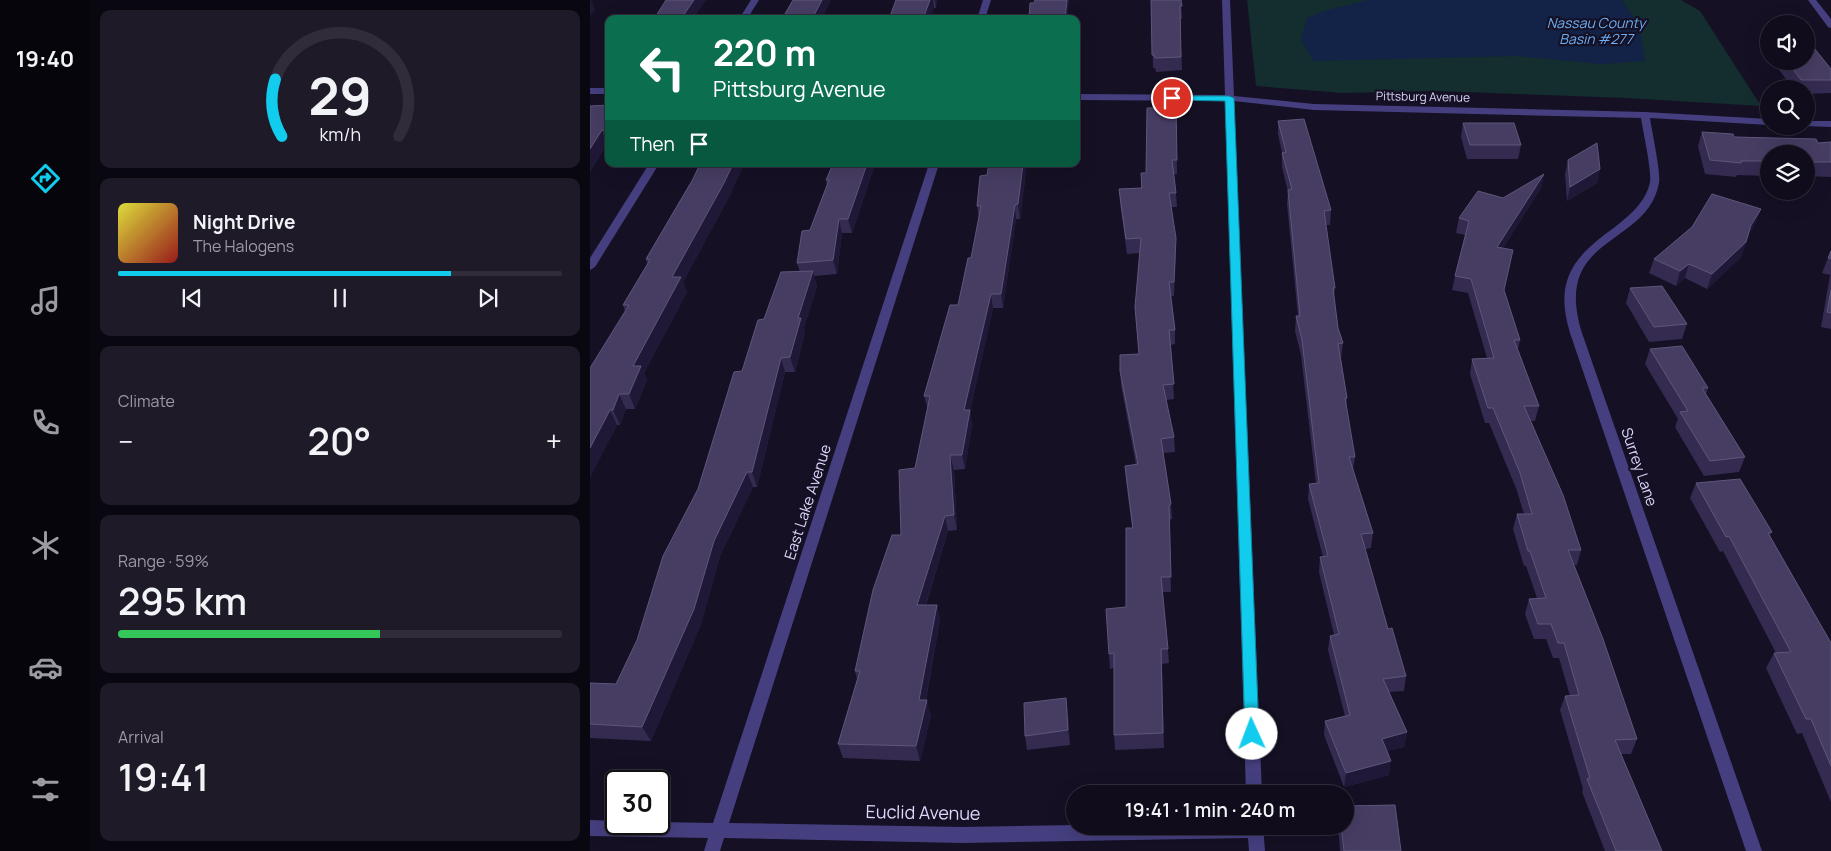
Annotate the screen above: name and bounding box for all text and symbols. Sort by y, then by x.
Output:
water label: Nassau County Basin #277 [1547,13,1648,48]
map controls [1760,15,1815,200]
button: sound [1760,15,1815,70]
text: 220 m [713,29,816,77]
icon: left [630,35,695,100]
text: 19:40 [16,44,74,74]
text: 29 [308,60,372,131]
text: Pittsburg Avenue [713,74,886,104]
pin [1151,77,1193,119]
button: search [1760,80,1815,135]
icon: arrive [1158,84,1186,112]
street label: Pittsburg Avenue [1376,87,1470,106]
text: km/h [319,122,361,146]
icon: arrive [685,130,713,158]
text: Then [630,131,675,157]
button: layers [1760,145,1815,200]
icon: directions [28,161,63,196]
text: Night Drive [193,209,295,235]
text: The Halogens [193,235,294,257]
icon: music [28,283,63,318]
icon: previous [178,284,206,312]
icon: pause [326,284,354,312]
icon: next [474,284,502,312]
text: Climate [118,390,175,412]
icon: phone [28,405,63,440]
text: 20° [308,414,371,466]
text: − [118,422,133,460]
text: + [546,422,562,460]
street label: Surrey Lane [1616,425,1663,509]
street label: East Lake Avenue [779,441,836,562]
icon: climate [28,528,63,563]
text: Range · 59% [118,550,209,572]
text: 295 km [118,574,247,626]
icon: car [28,650,63,685]
position arrow [1225,707,1277,759]
text: Arrival [118,726,164,748]
text: 19:41 [118,750,209,802]
speed limit sign: 30 [605,770,670,835]
icon: filters [28,772,63,807]
text: 19:41 · 1 min · 240 m [1125,797,1295,823]
street label: Euclid Avenue [865,799,981,825]

